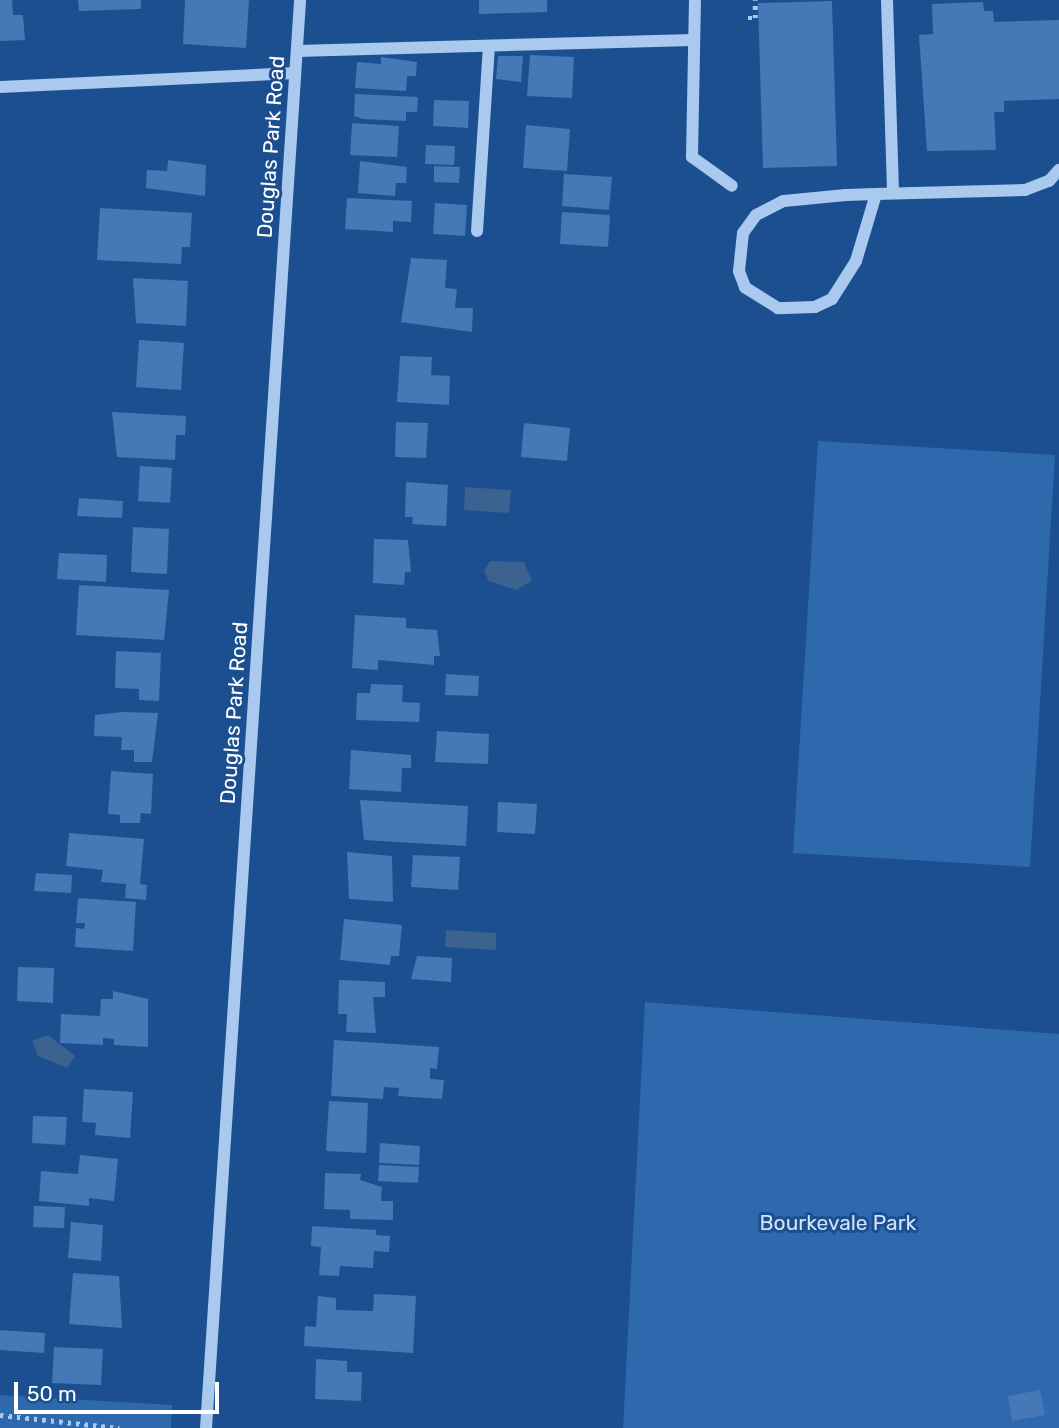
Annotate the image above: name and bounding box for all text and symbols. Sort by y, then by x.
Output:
street label: Douglas Park Road [252,55,290,239]
street label: Douglas Park Road [215,621,253,805]
park label: Bourkevale Park [760,1210,916,1236]
scale bar [18,1368,222,1412]
text: 50 m [27,1381,77,1406]

